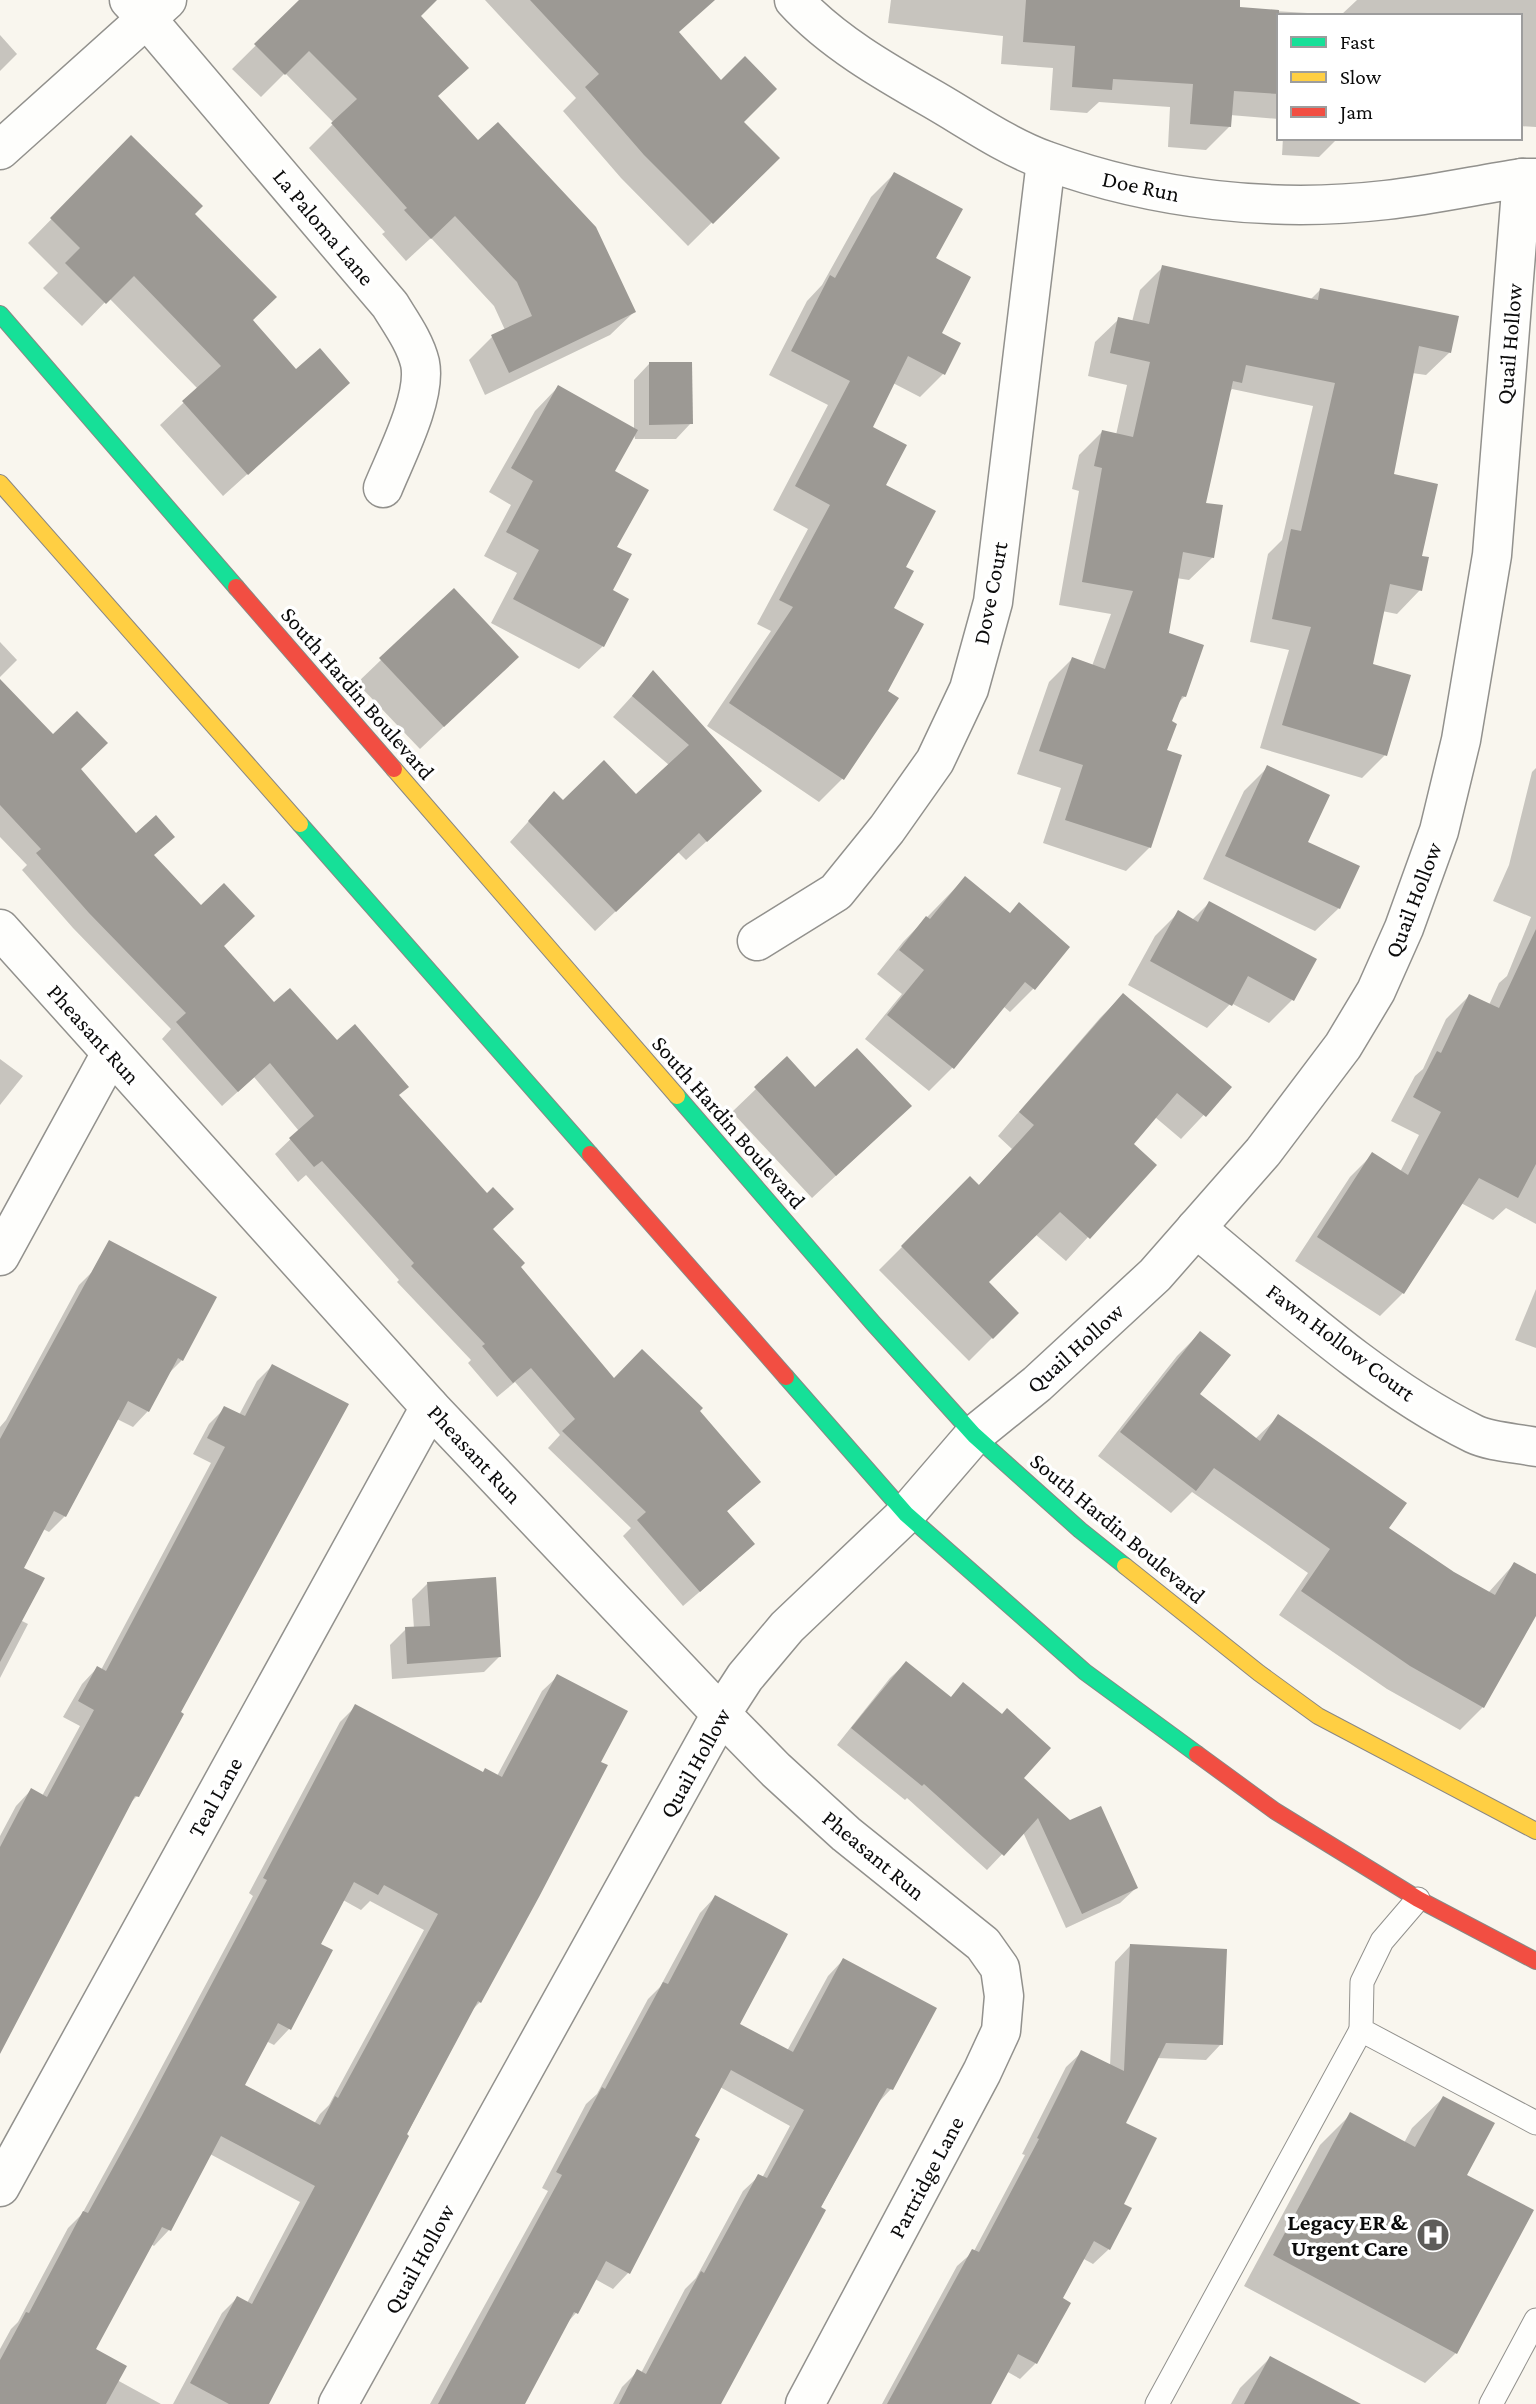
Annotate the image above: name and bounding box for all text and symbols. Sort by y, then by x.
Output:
legend [1277,14,1522,140]
text: Fast [1340,30,1376,54]
text: Slow [1340,65,1382,89]
text: Jam [1338,100,1373,124]
street label: La Paloma Lane [268,164,380,290]
street label: Doe Run [1100,165,1182,207]
street label: Quail Hollow [1491,282,1527,406]
street label: Dove Court [967,539,1013,647]
street label: South Hardin Boulevard [276,601,440,785]
street label: Quail Hollow [1379,839,1447,961]
street label: Pheasant Run [42,979,146,1089]
street label: South Hardin Boulevard [647,1030,811,1214]
street label: Fawn Hollow Court [1262,1278,1421,1406]
street label: Quail Hollow [1021,1298,1129,1398]
street label: Pheasant Run [423,1399,527,1509]
street label: South Hardin Boulevard [1025,1447,1211,1609]
street label: Quail Hollow [654,1703,736,1822]
street label: Teal Lane [182,1753,248,1841]
street label: Pheasant Run [818,1805,930,1905]
street label: Partridge Lane [883,2112,969,2242]
street label: Quail Hollow [378,2199,460,2318]
place label: Legacy ER & Urgent Care [1287,2209,1409,2261]
hospital icon: Legacy ER & Urgent Care [1414,2216,1452,2254]

